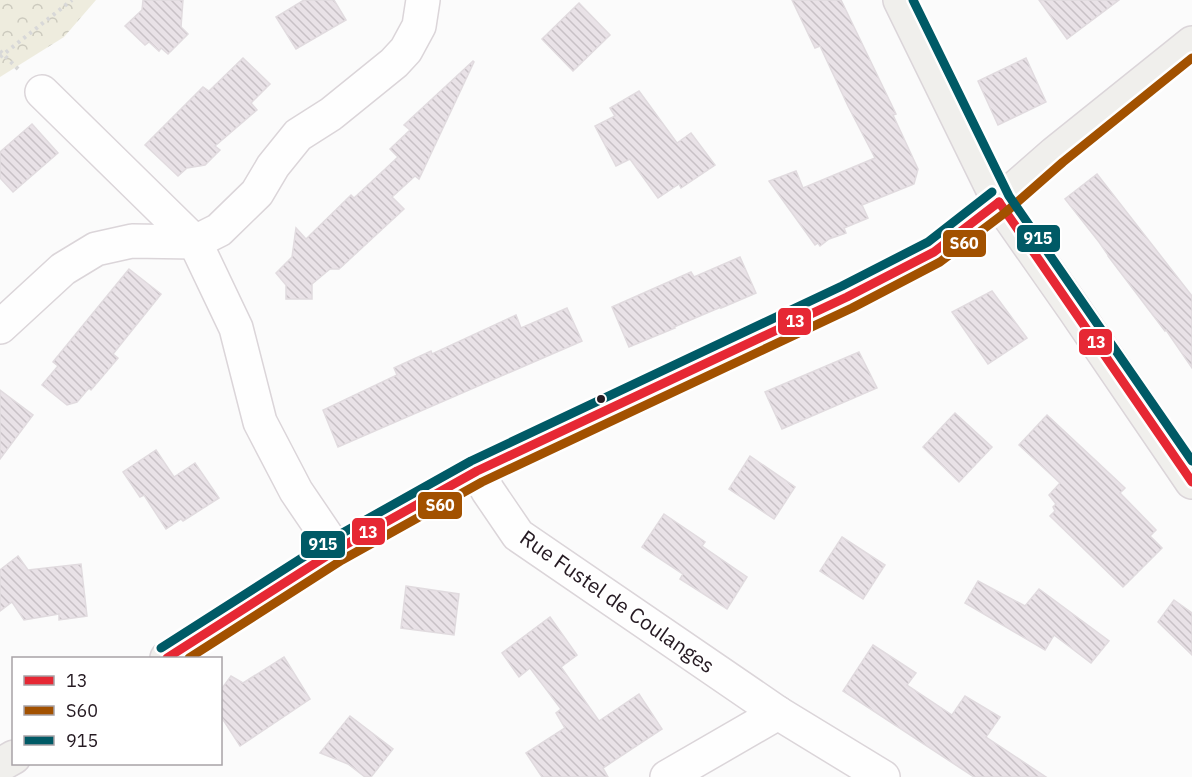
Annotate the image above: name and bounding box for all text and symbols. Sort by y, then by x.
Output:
line badge: 915 [1016,224,1061,253]
text: 915 [1024,228,1053,248]
line badge: S60 [942,229,987,258]
text: S60 [949,233,979,253]
line badge: 13 [777,307,812,336]
text: 13 [785,311,805,331]
line badge: 13 [1078,328,1113,356]
text: 13 [1086,332,1106,352]
unlabelled marker [595,393,607,405]
line badge: S60 [417,491,463,520]
text: S60 [425,495,455,515]
line badge: 13 [351,517,386,546]
text: 13 [358,522,378,542]
street label: Rue Fustel de Coulanges [515,523,720,679]
line badge: 915 [300,530,346,559]
text: 915 [309,534,338,554]
legend [12,657,222,765]
text: 13 [66,669,88,692]
text: S60 [66,699,98,722]
text: 915 [66,729,98,752]

